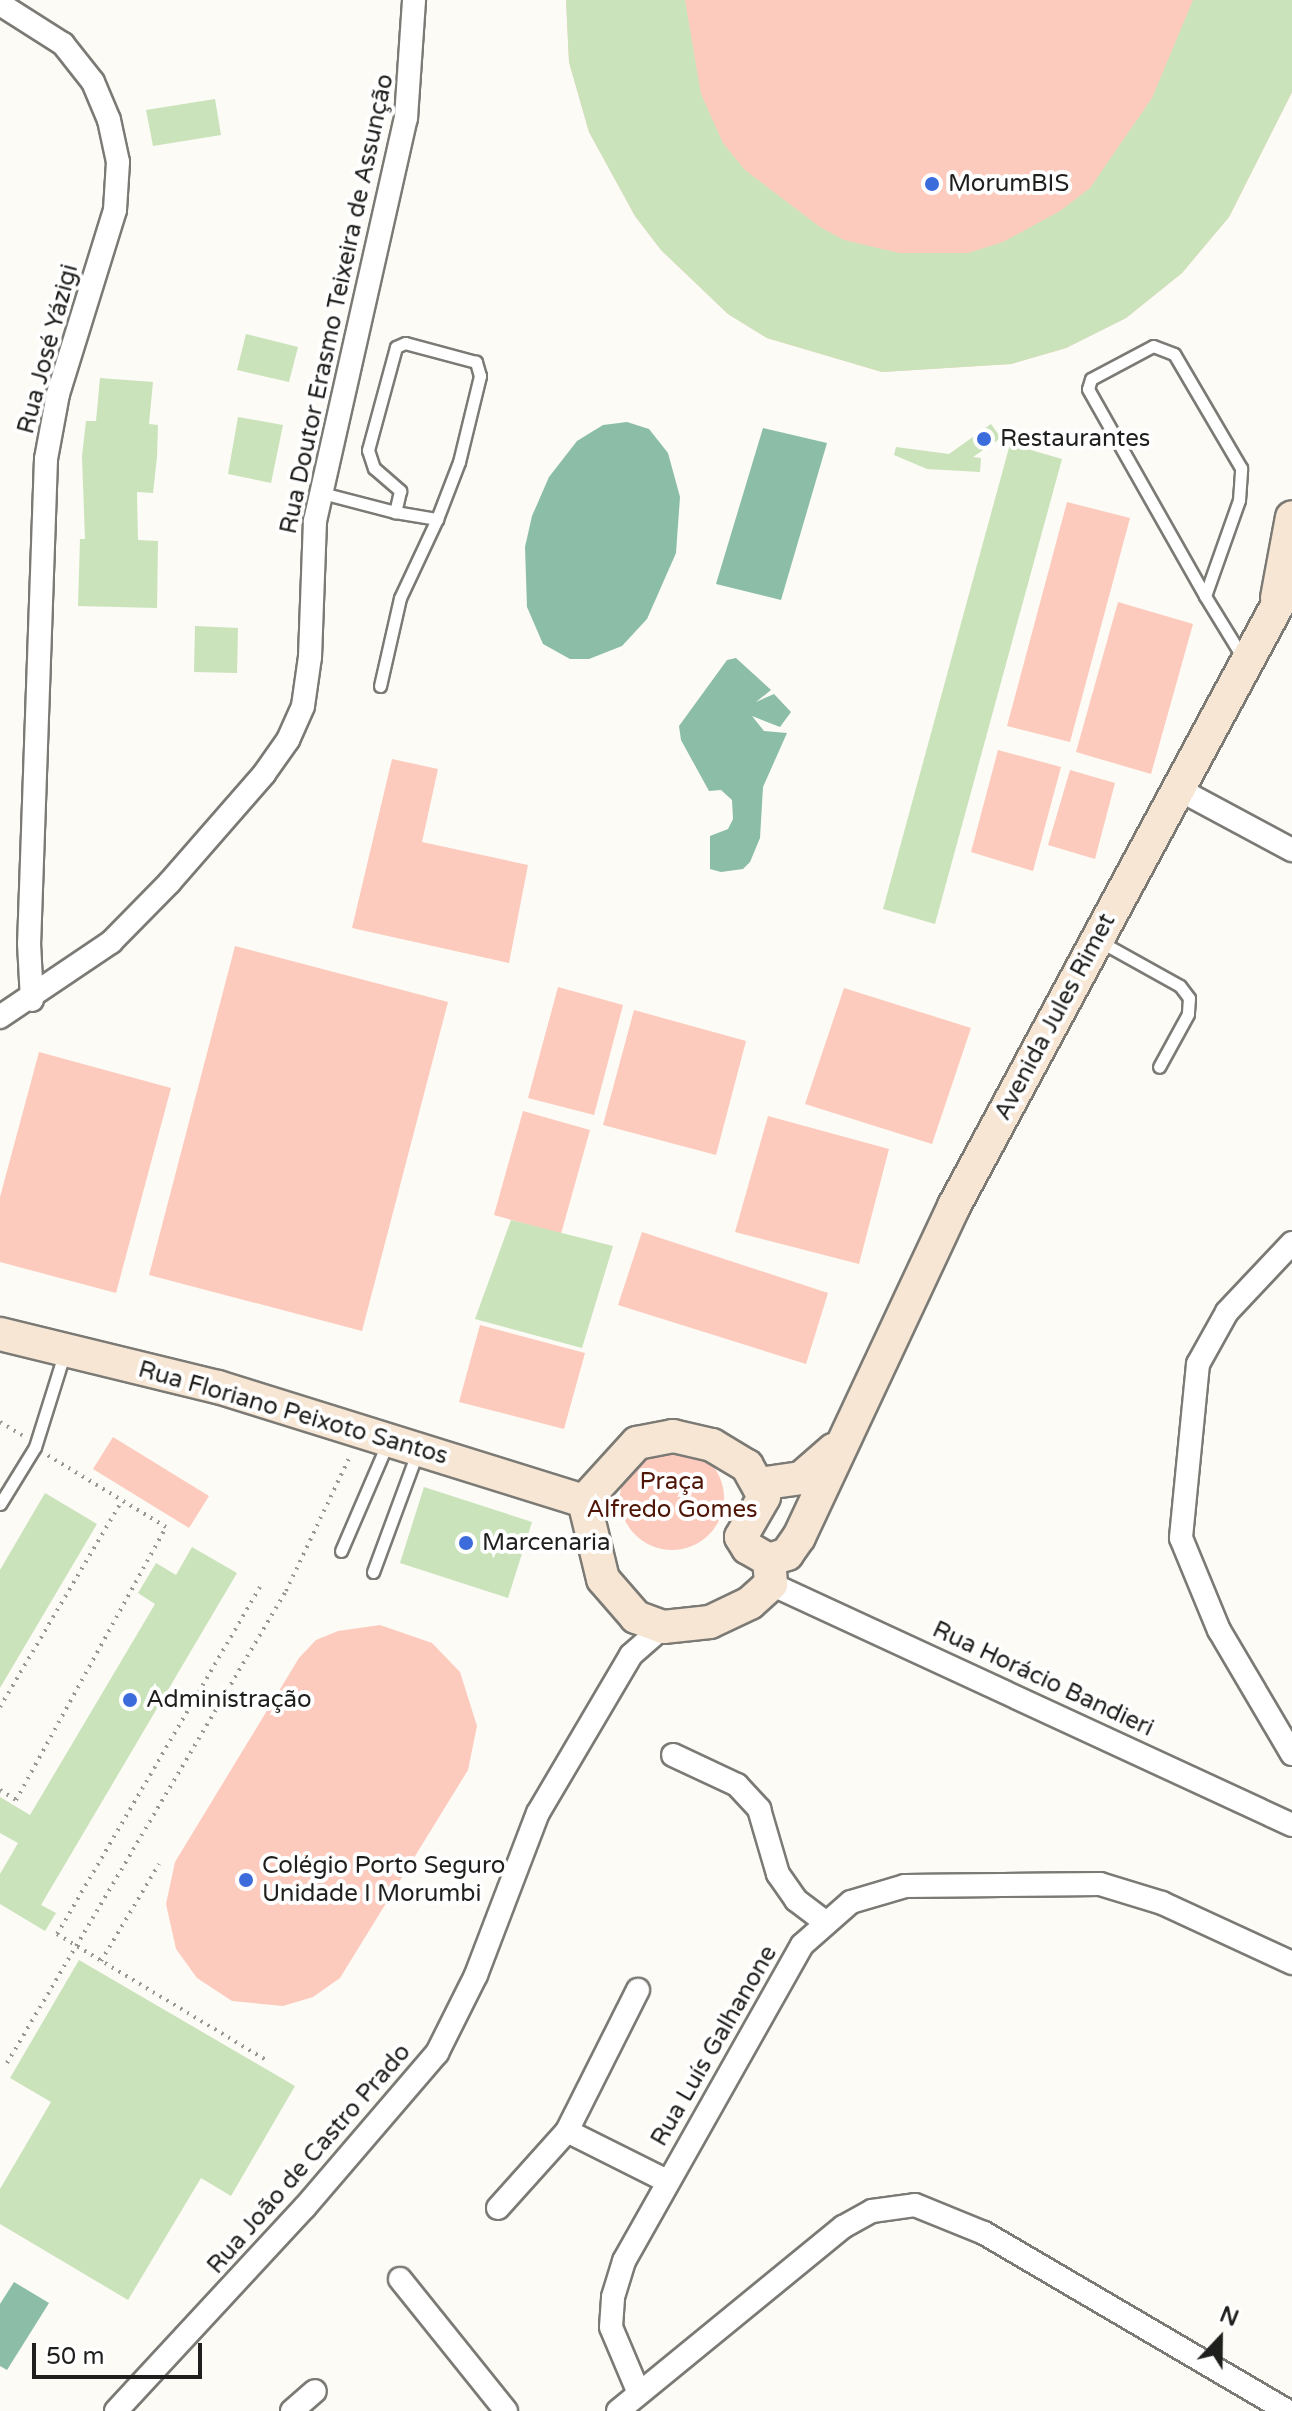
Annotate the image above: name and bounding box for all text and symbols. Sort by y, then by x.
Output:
street label: Rua Doutor Erasmo Teixeira de Assunção [274,72,400,536]
place label: MorumBIS [948,170,1069,198]
marker: MorumBIS [923,175,941,193]
street label: Rua José Yázigi [12,261,84,437]
place label: Restaurantes [1000,425,1150,453]
marker: Restaurantes [975,430,993,448]
street label: Avenida Jules Rimet [988,909,1122,1125]
street label: Rua Floriano Peixoto Santos [135,1355,451,1471]
park label: Praça Alfredo Gomes [586,1468,758,1524]
place label: Marcenaria [482,1529,611,1557]
marker: Marcenaria [457,1534,475,1552]
street label: Rua Horácio Bandieri [928,1615,1158,1743]
place label: Administração [146,1686,312,1714]
marker: Administração [121,1691,139,1709]
place label: Colégio Porto Seguro Unidade I Morumbi [262,1852,505,1908]
marker: Colégio Porto Seguro Unidade I Morumbi [237,1871,255,1889]
street label: Rua Luís Galhanone [645,1941,783,2151]
street label: Rua João de Castro Prado [201,2038,417,2280]
north arrow [1180,2299,1260,2379]
text: N [1216,2301,1242,2332]
scale bar [36,2327,206,2377]
text: 50 m [46,2342,104,2371]

